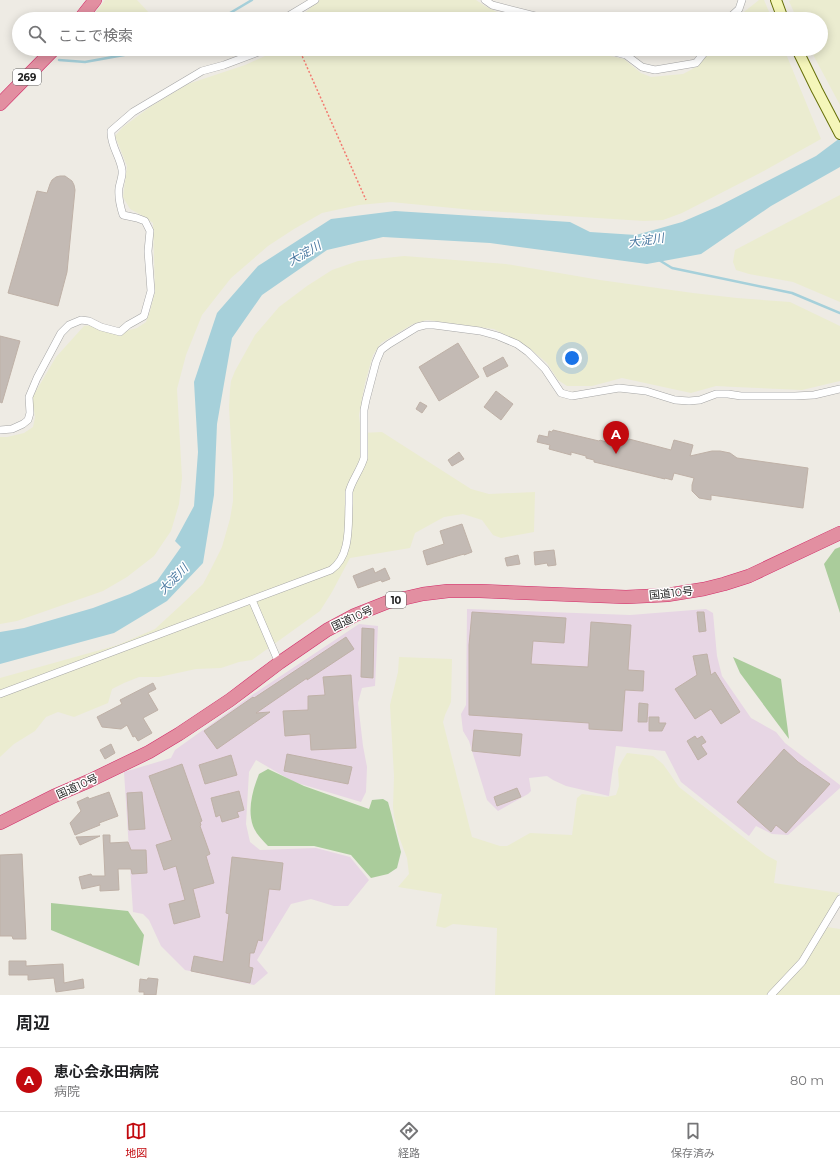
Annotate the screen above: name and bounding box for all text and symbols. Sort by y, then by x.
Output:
search box [12,12,828,56]
icon: search [26,23,48,45]
text: ここで検索 [58,26,133,45]
road number: 269 [13,69,41,85]
water label: 大淀川 [627,230,667,250]
water label: 大淀川 [285,237,325,268]
your location [562,348,582,368]
pin: A [603,421,629,454]
water label: 大淀川 [155,559,192,597]
street label: 国道10号 [648,584,694,602]
road number: 10 [386,592,406,608]
street label: 国道10号 [329,602,375,634]
street label: 国道10号 [54,771,100,801]
text: 周辺 [16,1013,50,1033]
text: 恵心会永田病院 [54,1062,159,1081]
text: A [24,1072,34,1088]
text: 80 m [790,1072,824,1088]
text: 病院 [54,1083,80,1099]
tab: 地図 [125,1120,147,1160]
tab: 経路 [398,1120,420,1160]
tab: 保存済み [671,1120,715,1160]

